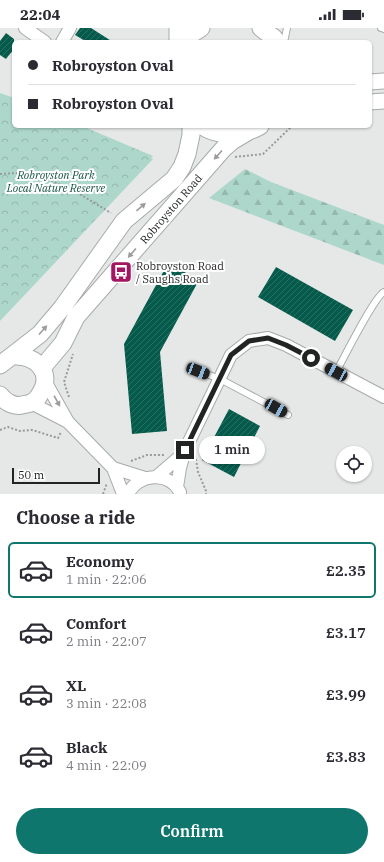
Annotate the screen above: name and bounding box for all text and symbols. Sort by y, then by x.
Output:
text: 22:04 [20,5,61,24]
text: Robroyston Oval [52,56,174,75]
text: Robroyston Oval [52,94,174,113]
one-way arrow [214,150,223,160]
park label: Robroyston Park Local Nature Reserve [6,168,105,195]
street label: Robroyston Road [137,171,205,247]
one-way arrow [136,202,146,211]
one-way arrow [128,247,137,258]
bus stop icon: Robroyston Road / Saughs Road [108,259,134,285]
place label: Robroyston Road / Saughs Road [136,259,224,286]
one-way arrow [39,325,48,335]
route start [302,349,320,367]
car [185,361,211,381]
car [323,361,349,383]
one-way arrow [53,396,60,407]
car [263,397,289,419]
callout: 1 min [199,436,265,464]
route end [176,441,194,459]
text: 1 min [214,441,250,458]
map controls [336,446,372,482]
button: locate [336,446,372,482]
scale bar [12,466,100,485]
text: 50 m [18,468,44,482]
text: Choose a ride [16,506,135,529]
icon: car [18,552,54,588]
text: Economy [66,552,134,571]
text: £2.35 [326,561,366,580]
text: 1 min · 22:06 [66,571,147,588]
icon: car [18,614,54,650]
text: Comfort [66,614,126,633]
text: £3.17 [326,623,366,642]
text: 2 min · 22:07 [66,633,147,650]
icon: car [18,676,54,712]
text: XL [66,676,86,695]
text: £3.99 [326,685,366,704]
text: 3 min · 22:08 [66,695,147,712]
icon: car [18,738,54,774]
text: Black [66,738,107,757]
text: £3.83 [326,747,366,766]
text: 4 min · 22:09 [66,757,147,774]
button: Confirm [16,808,368,854]

